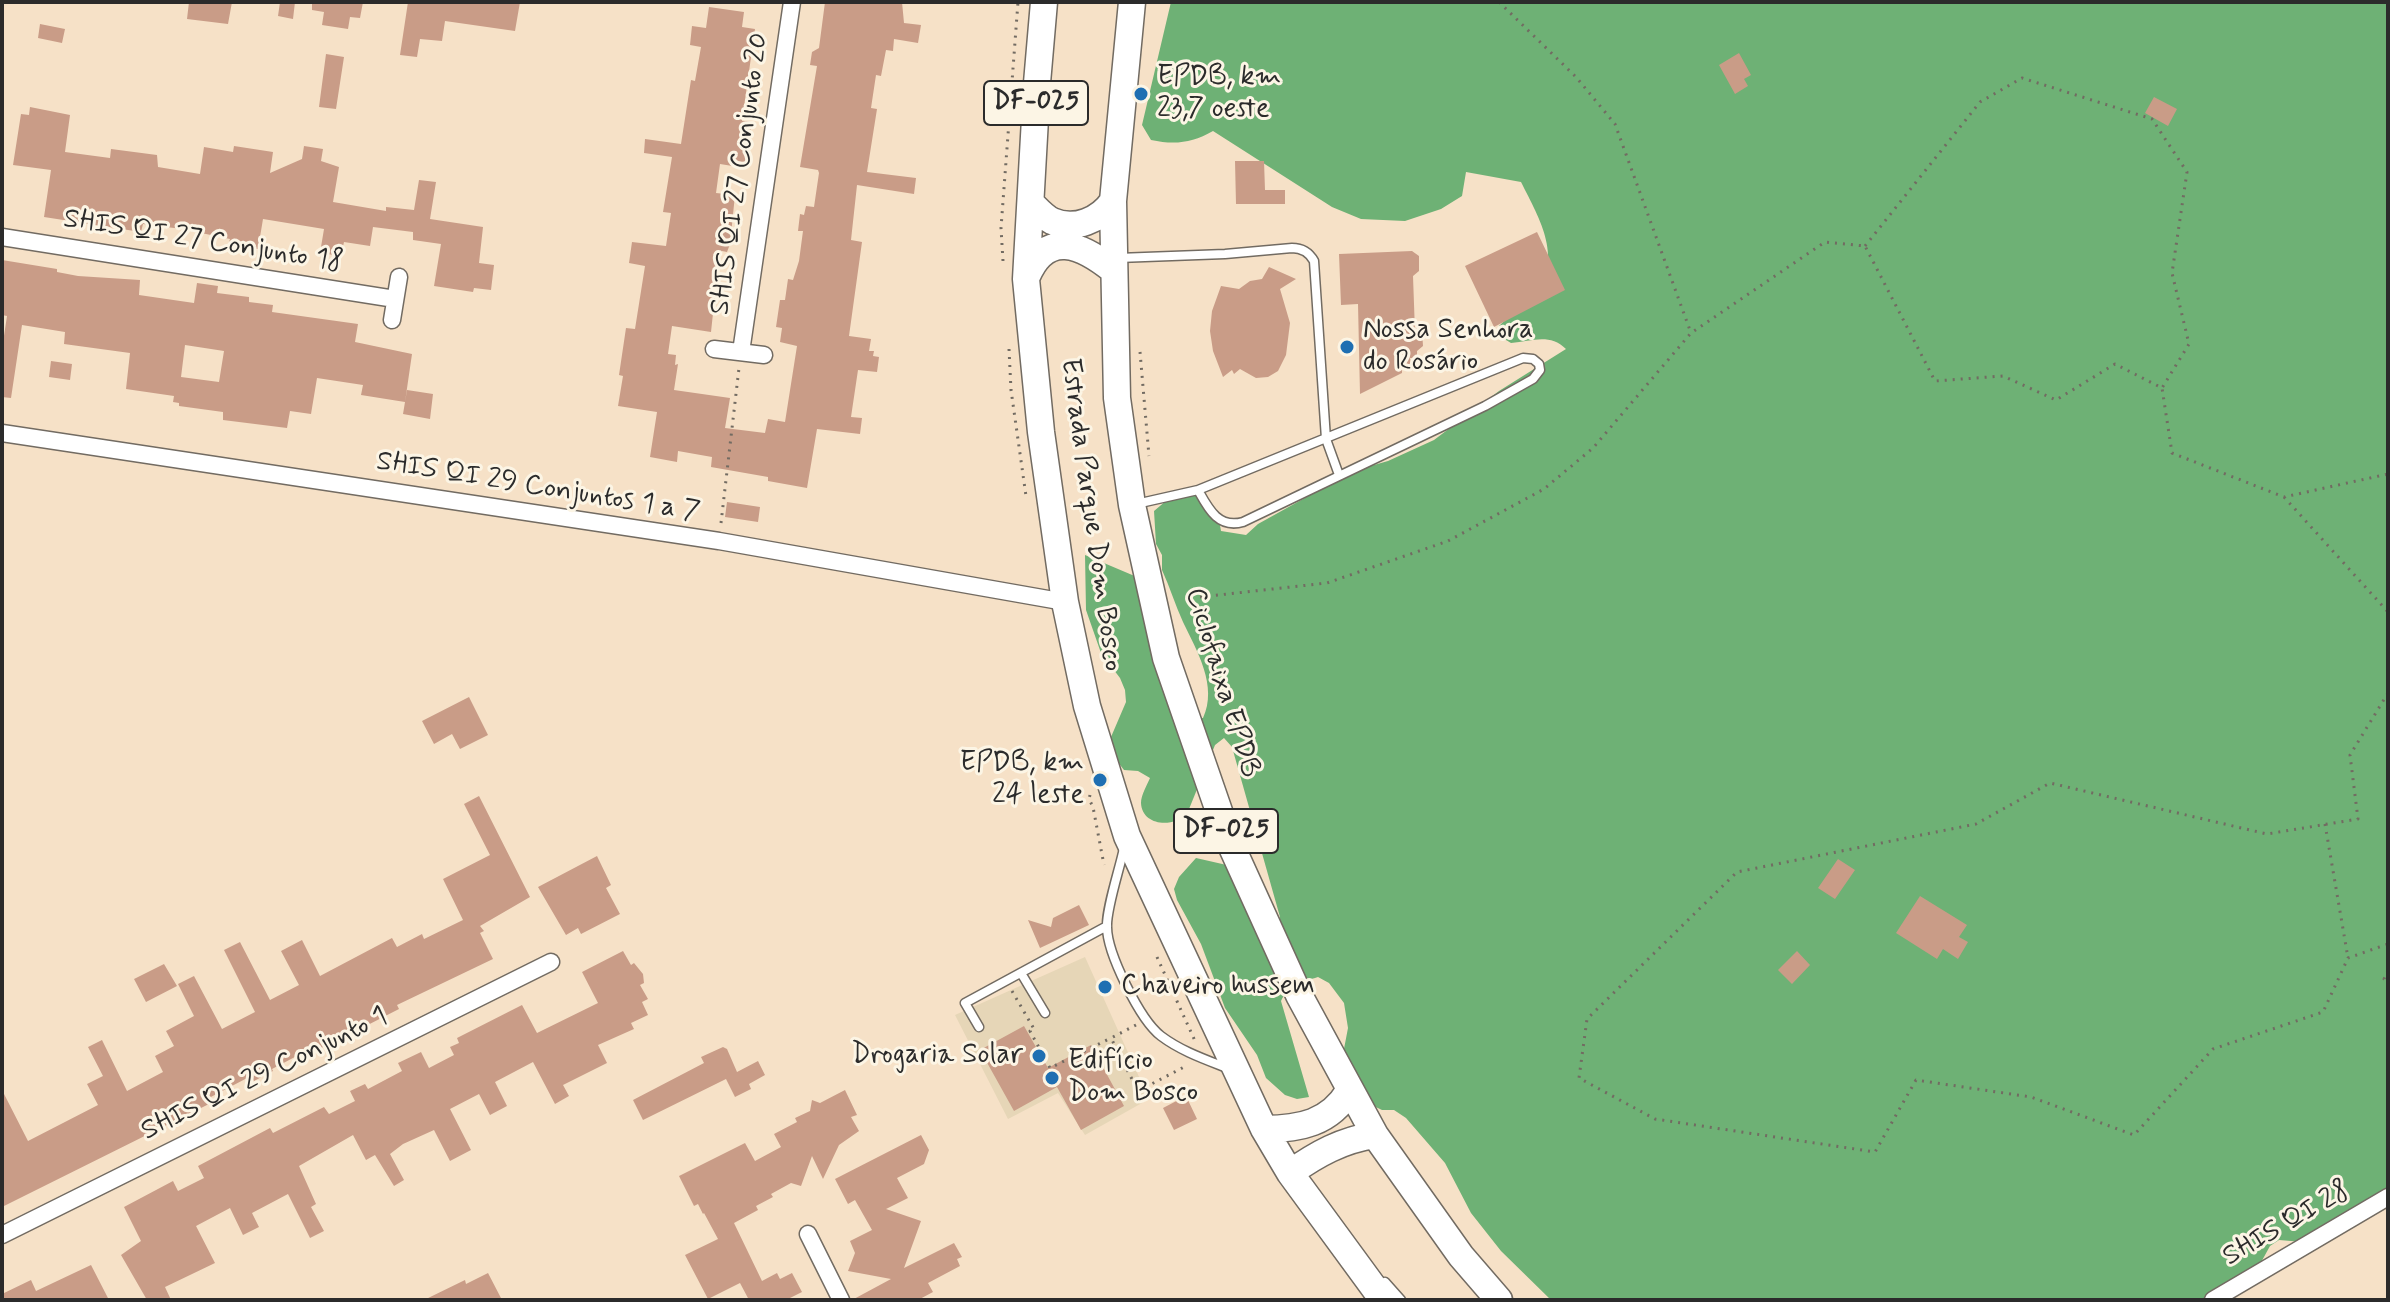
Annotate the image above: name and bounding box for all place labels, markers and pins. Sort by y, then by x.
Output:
place label: EPDB, km 23,7 oeste [1157,61,1281,127]
marker: EPDB, km 23,7 oeste [1132,85,1150,103]
place label: Nossa Senhora do Rosário [1363,314,1533,380]
marker: Nossa Senhora do Rosário [1338,338,1356,356]
place label: EPDB, km 24 leste [960,747,1084,813]
marker: EPDB, km 24 leste [1091,771,1109,789]
place label: Chaveiro hussem [1121,970,1315,1004]
marker: Chaveiro hussem [1096,978,1114,996]
place label: Drogaria Solar [851,1039,1023,1073]
place label: Edifício Dom Bosco [1068,1045,1198,1111]
marker: Drogaria Solar [1030,1047,1048,1065]
marker: Edifício Dom Bosco [1043,1069,1061,1087]

